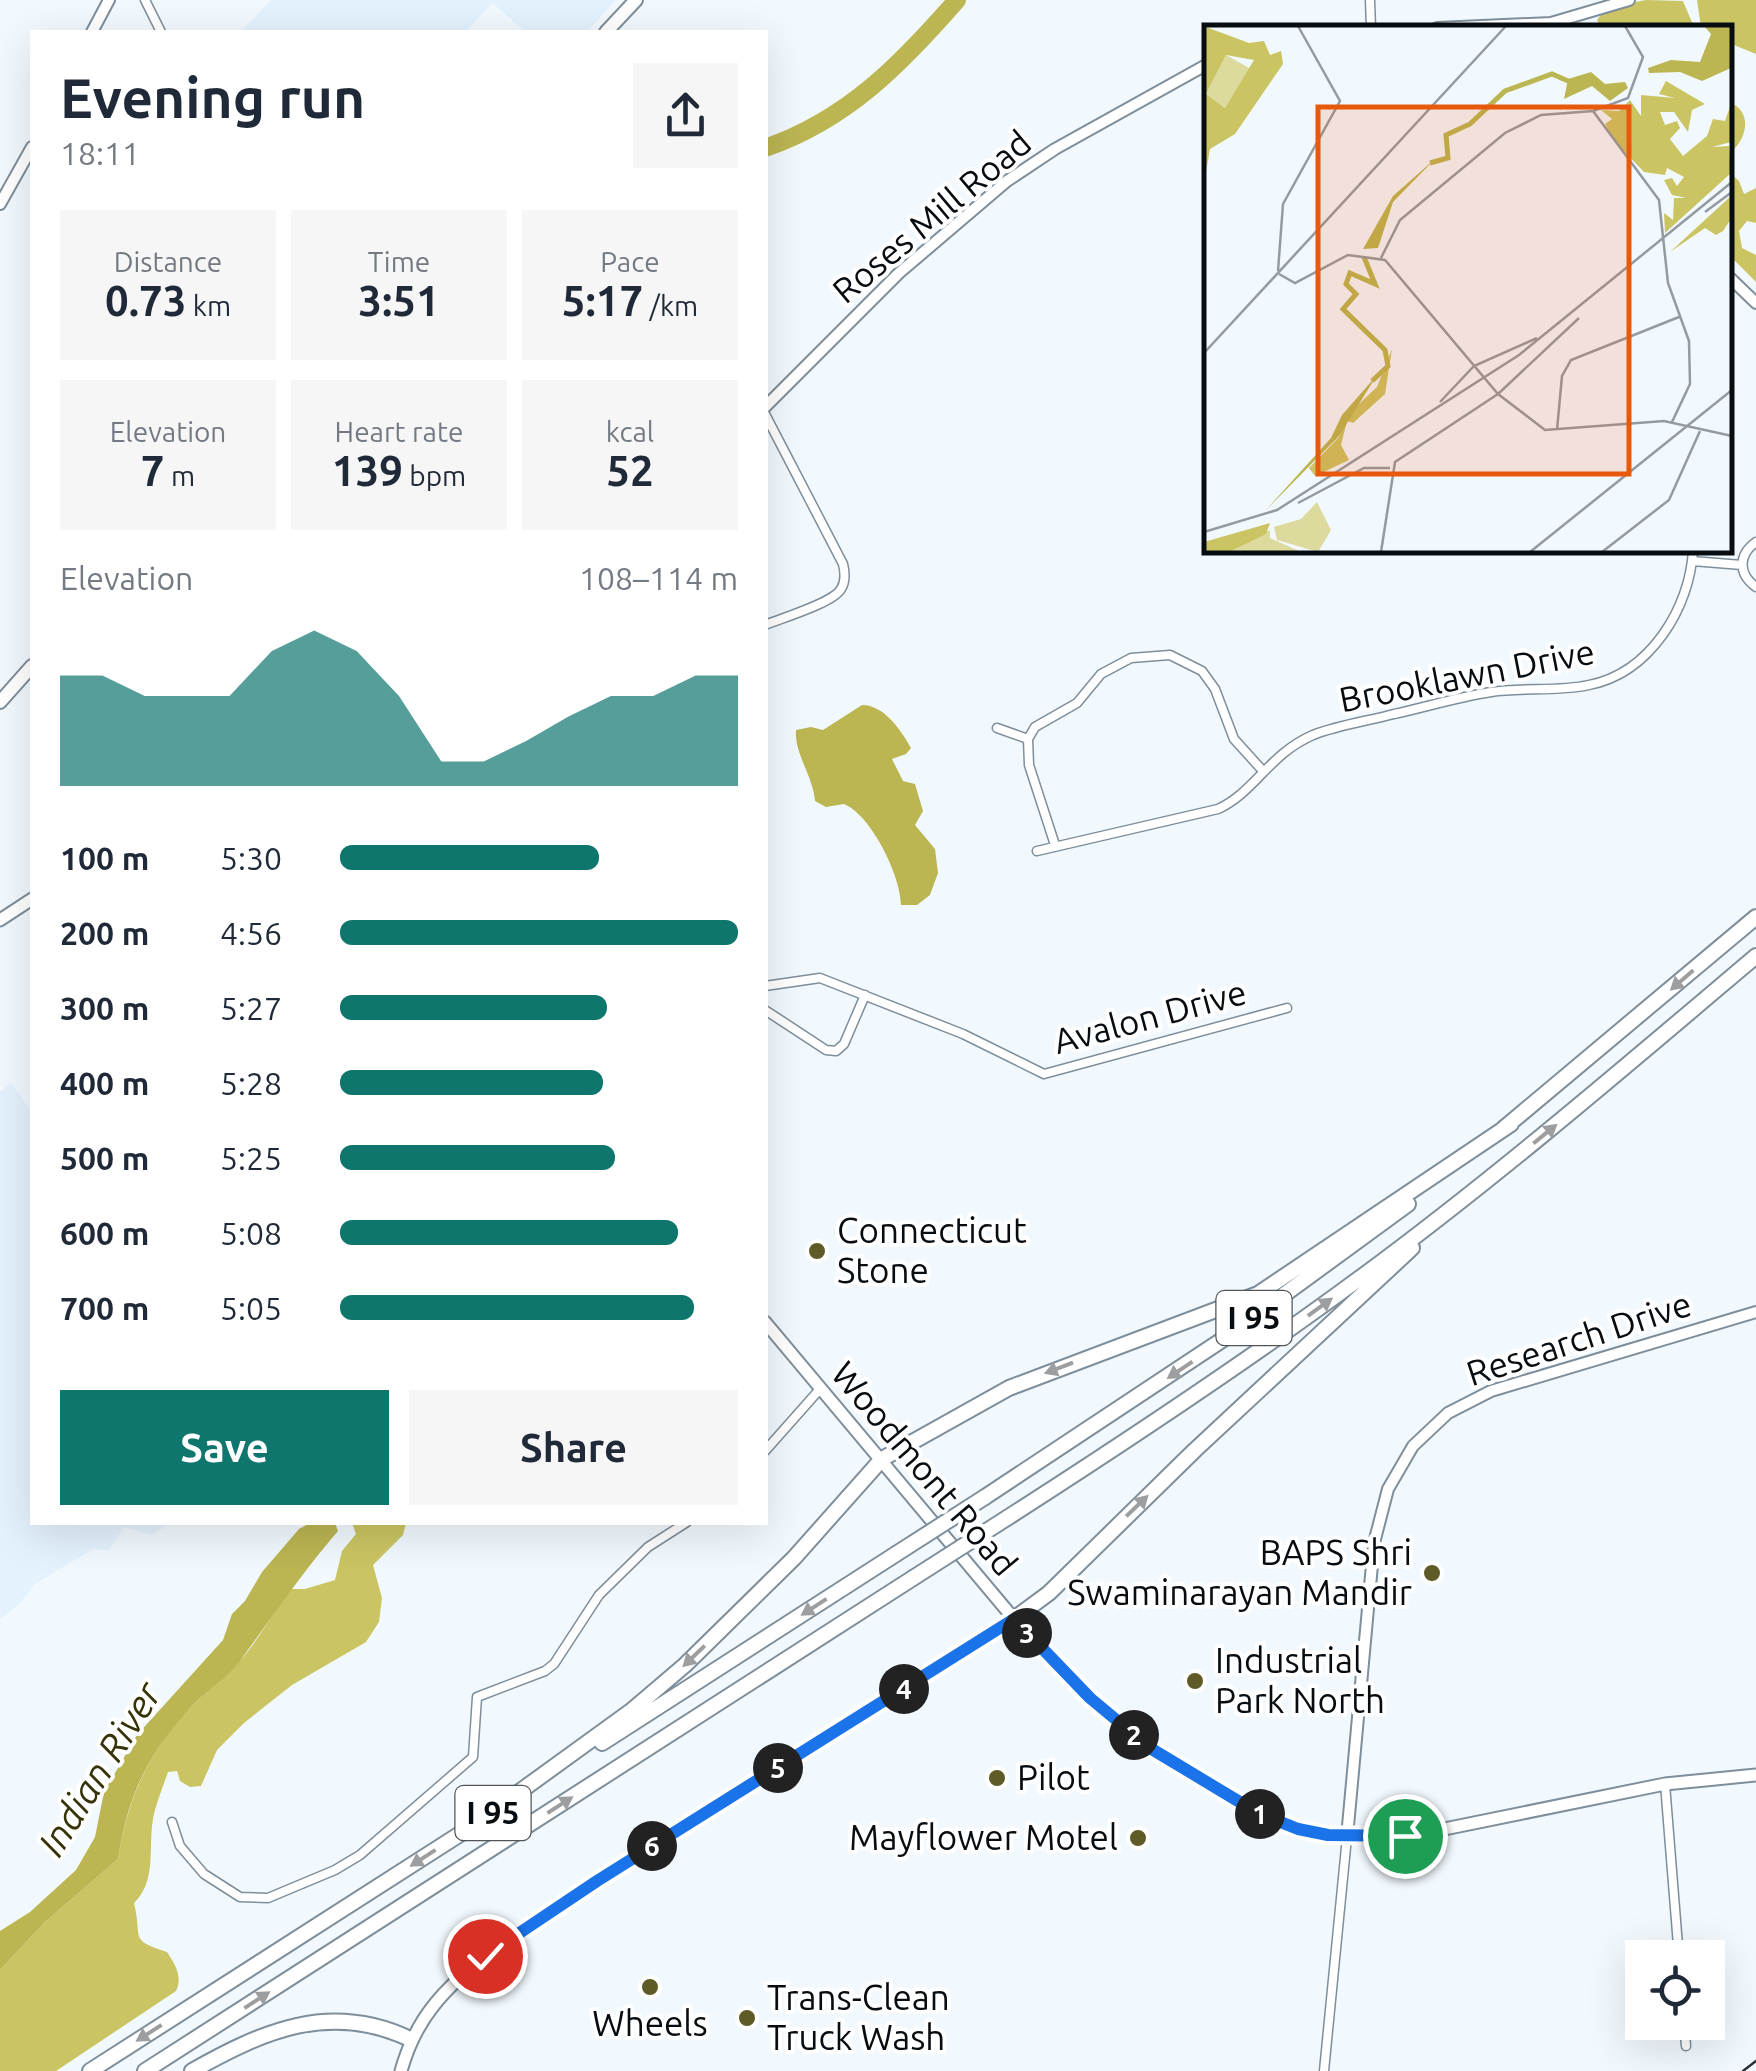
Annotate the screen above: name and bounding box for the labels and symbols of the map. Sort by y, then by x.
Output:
inset map [1204,25,1731,552]
street label: Roses Mill Road [824,122,1038,311]
street label: Brooklawn Drive [1336,631,1598,719]
one-way arrow [1670,969,1695,991]
street label: Avalon Drive [1049,971,1250,1061]
one-way arrow [1533,1123,1558,1145]
place label: Connecticut Stone [837,1210,1027,1290]
marker: Connecticut Stone [806,1240,828,1262]
street label: Research Drive [1461,1283,1696,1393]
road number: I 95 [1216,1291,1292,1345]
one-way arrow [1307,1298,1333,1317]
street label: Woodmont Road [824,1353,1026,1583]
one-way arrow [1166,1360,1193,1378]
one-way arrow [1043,1361,1073,1376]
one-way arrow [1125,1495,1149,1518]
place label: BAPS Shri Swaminarayan Mandir [1067,1532,1412,1612]
marker: BAPS Shri Swaminarayan Mandir [1421,1562,1443,1584]
one-way arrow [800,1597,828,1615]
pin: 3 [1002,1608,1052,1658]
place label: Industrial Park North [1215,1640,1385,1720]
one-way arrow [683,1644,707,1668]
pin: 4 [879,1664,929,1714]
marker: Industrial Park North [1184,1670,1206,1692]
water label: Indian River [29,1673,170,1863]
pin: 2 [1109,1710,1159,1760]
pin: 5 [753,1743,803,1793]
place label: Pilot [1017,1757,1090,1797]
marker: Pilot [986,1767,1008,1789]
road number: I 95 [456,1786,530,1840]
pin: 1 [1235,1789,1285,1839]
pin [1363,1794,1448,1879]
one-way arrow [546,1797,574,1815]
place label: Mayflower Motel [849,1817,1118,1857]
pin: 6 [627,1821,677,1871]
marker: Mayflower Motel [1127,1827,1149,1849]
one-way arrow [409,1848,437,1866]
pin [443,1914,528,1999]
marker: Wheels [639,1976,661,1998]
place label: Trans-Clean Truck Wash [767,1977,950,2057]
one-way arrow [243,1991,271,2009]
place label: Wheels [592,2003,708,2043]
marker: Trans-Clean Truck Wash [736,2007,758,2029]
one-way arrow [135,2024,163,2042]

